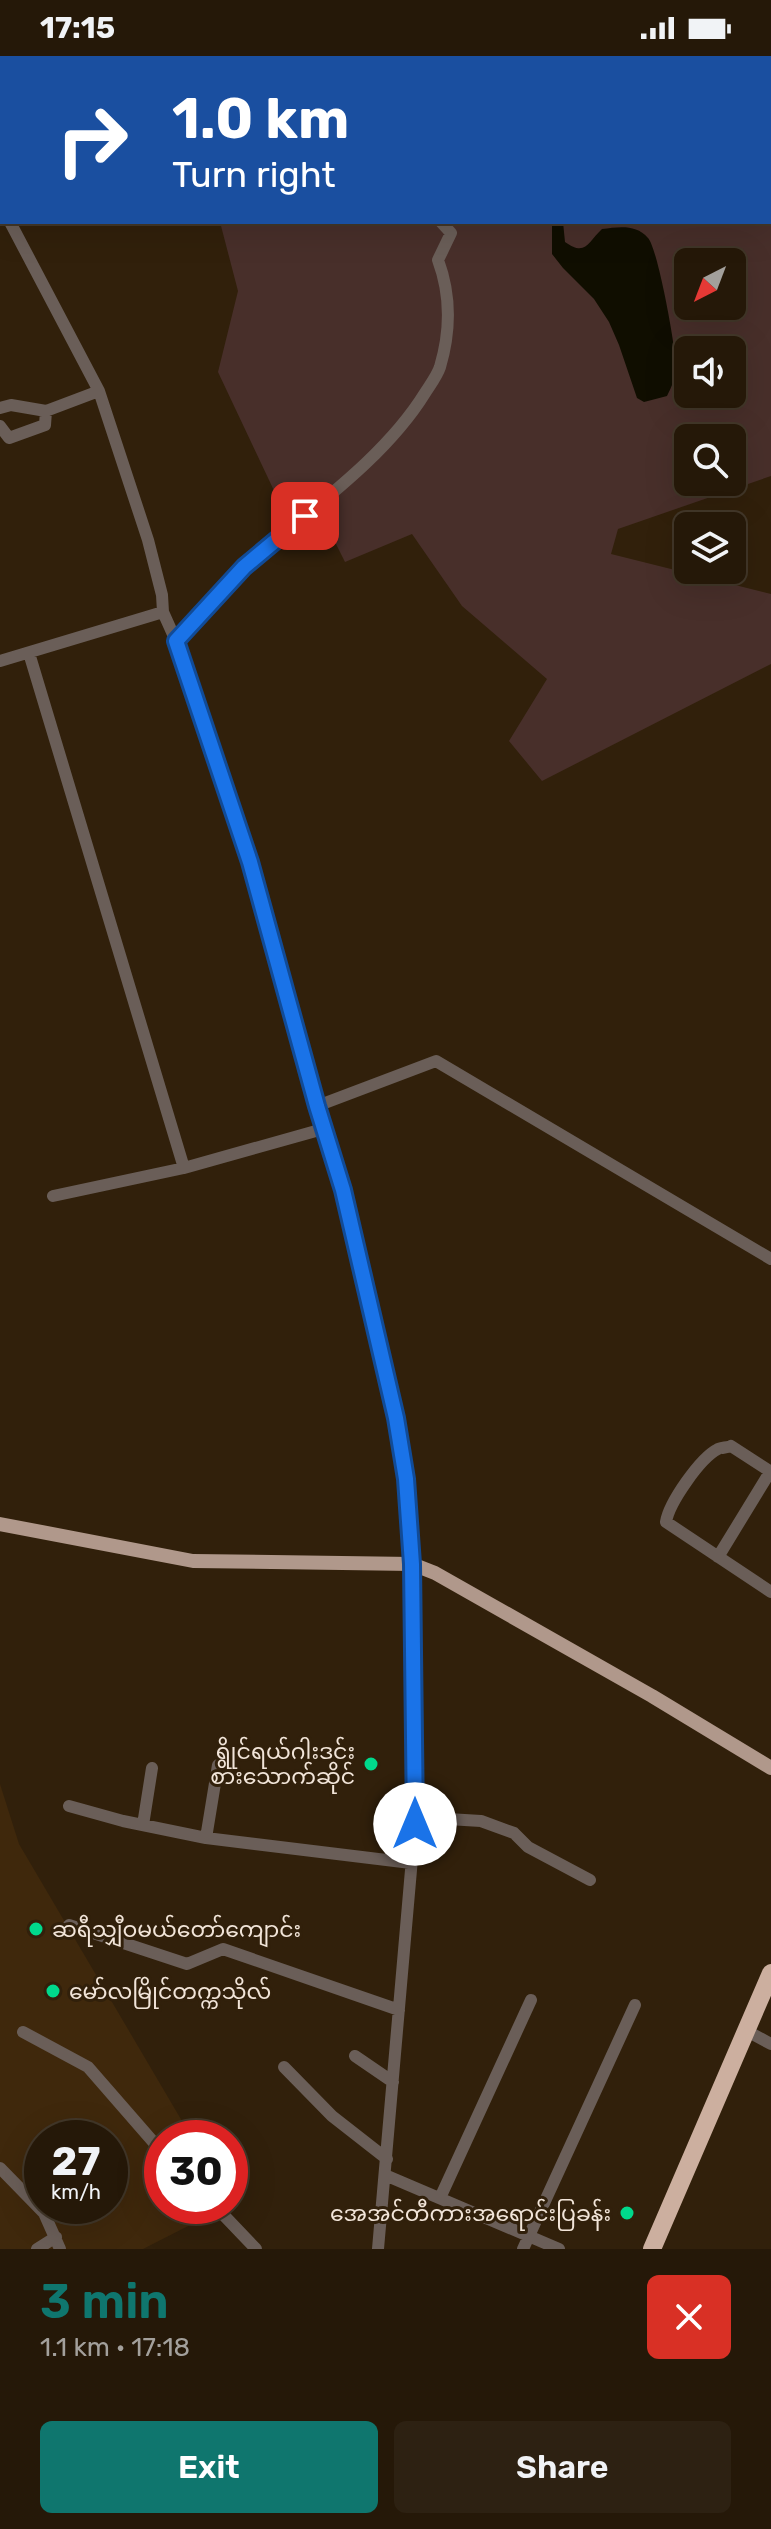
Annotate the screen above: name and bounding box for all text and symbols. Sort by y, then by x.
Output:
text: 17:15 [40,10,115,46]
text: 1.0 km [172,86,349,152]
icon: right [40,88,144,192]
text: Turn right [172,153,336,196]
north arrow [674,248,746,320]
map controls [674,248,746,584]
button: sound [674,336,746,408]
button: search [674,424,746,496]
pin [271,482,339,550]
icon: arrive [283,494,327,538]
button: layers [674,512,746,584]
place label: ရွိုင်ရယ်ဂါးဒင်း စားသောက်ဆိုင် [210,1736,355,1794]
marker: ရွိုင်ရယ်ဂါးဒင်း စားသောက်ဆိုင် [362,1755,380,1773]
position arrow [373,1782,457,1866]
place label: ဆရီသျှီဝမယ်တော်ကျောင်း [52,1914,301,1948]
marker: ဆရီသျှီဝမယ်တော်ကျောင်း [27,1920,45,1938]
place label: မော်လမြိုင်တက္ကသိုလ် [69,1976,271,2009]
marker: မော်လမြိုင်တက္ကသိုလ် [44,1982,62,2000]
speed limit sign: 30 [144,2120,248,2224]
text: 27 [52,2138,100,2185]
text: km/h [51,2180,101,2204]
place label: အေအင်တီကားအရောင်းပြခန်း [330,2198,611,2231]
marker: အေအင်တီကားအရောင်းပြခန်း [618,2204,636,2222]
text: 3 min [40,2273,169,2330]
button: close [647,2275,731,2359]
text: 1.1 km · 17:18 [40,2332,190,2363]
button: Exit [40,2421,378,2513]
button: Share [394,2421,731,2513]

